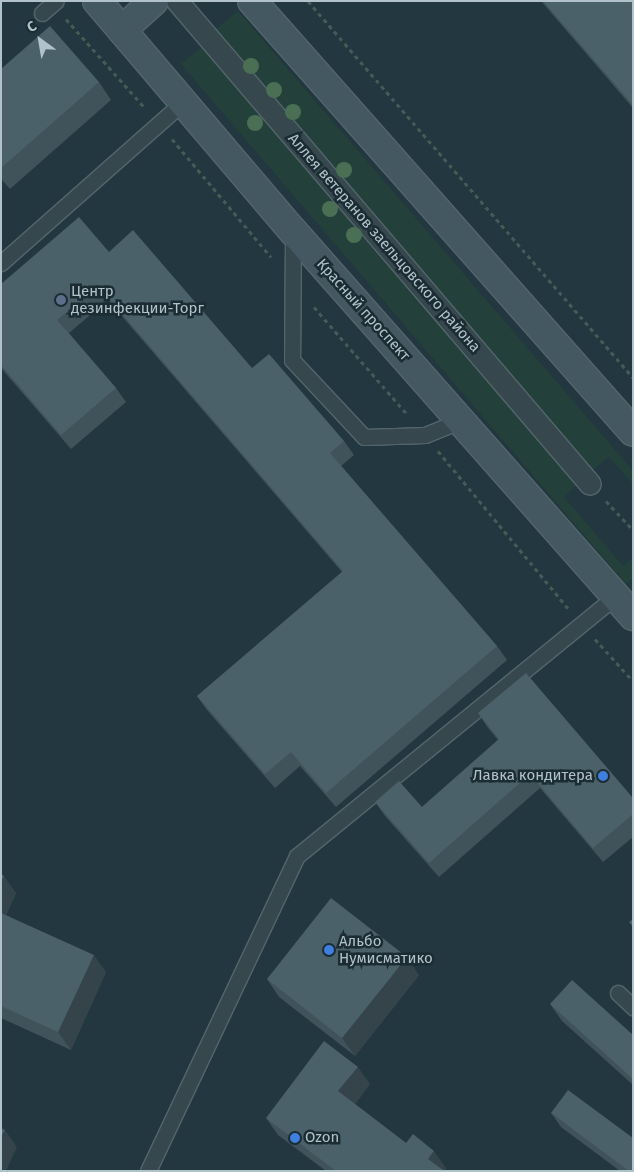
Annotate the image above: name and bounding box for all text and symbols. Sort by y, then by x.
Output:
north arrow [15,15,65,65]
text: С [24,18,40,36]
street label: Аллея ветеранов заельцовского района [284,130,484,356]
street label: Красный проспект [312,255,414,365]
place label: Центр дезинфекции-Торг [71,282,204,317]
marker: Центр дезинфекции-Торг [55,294,67,306]
place label: Лавка кондитера [473,767,593,785]
marker: Лавка кондитера [597,770,609,782]
place label: Альбо Нумисматико [339,932,433,967]
marker: Альбо Нумисматико [323,944,335,956]
place label: Ozon [305,1129,339,1147]
marker: Ozon [289,1132,301,1144]

